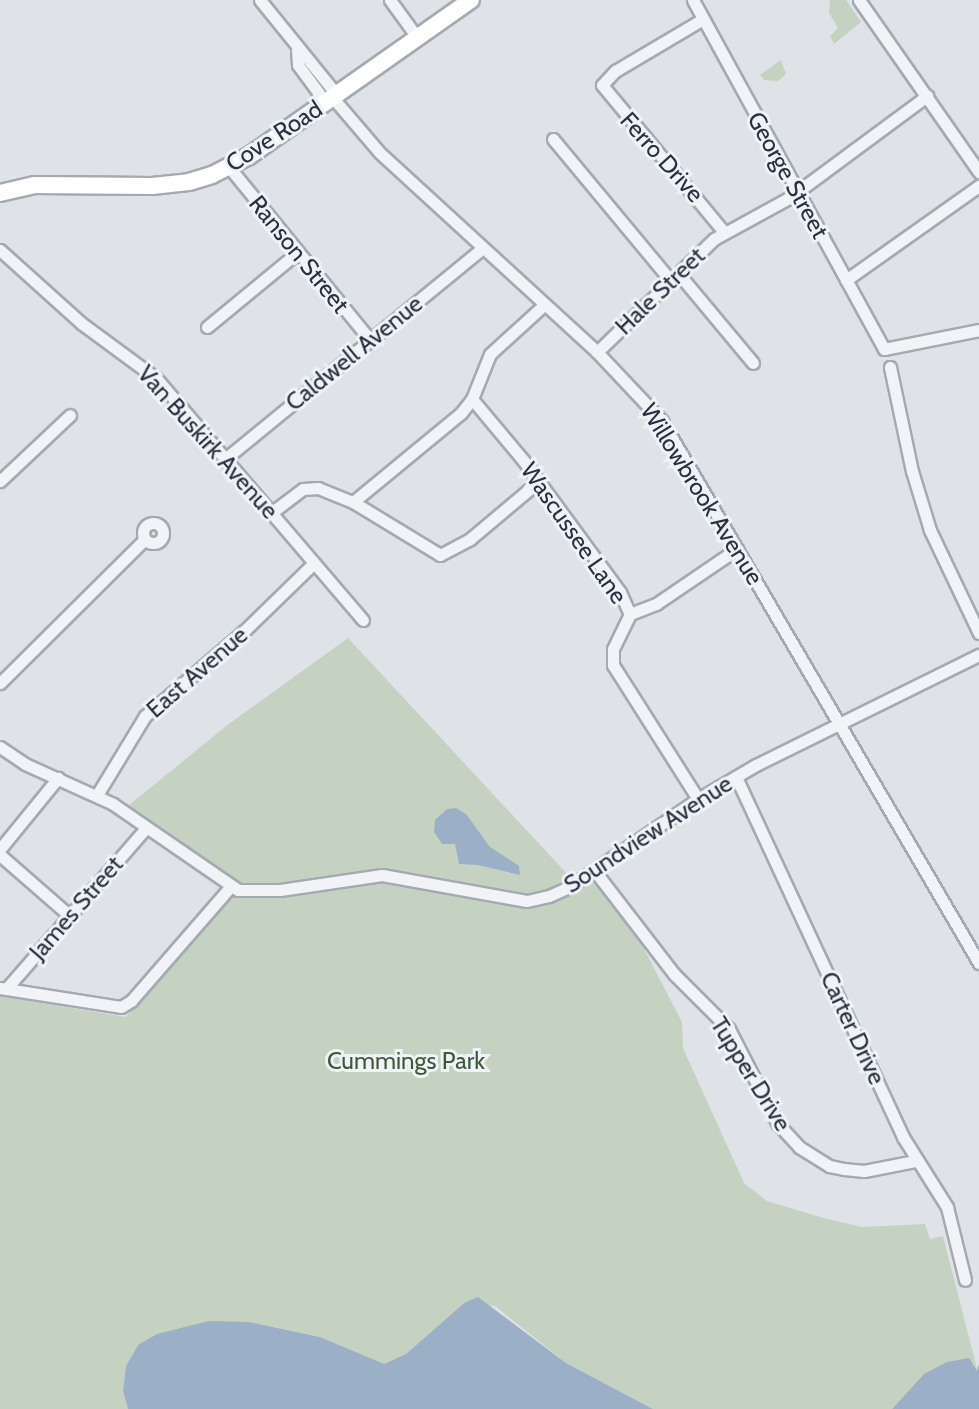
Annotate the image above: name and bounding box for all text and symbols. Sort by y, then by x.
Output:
street label: Cove Road [221,94,327,178]
street label: Ferro Drive [614,106,710,208]
street label: George Street [741,107,835,243]
street label: Ranson Street [243,189,355,319]
street label: Hale Street [609,241,711,341]
street label: Caldwell Avenue [280,289,428,417]
street label: Van Buskirk Avenue [132,359,284,525]
street label: Willowbrook Avenue [635,398,769,590]
street label: Wascussee Lane [515,457,633,609]
street label: East Avenue [141,620,253,724]
street label: Soundview Avenue [559,769,737,899]
street label: James Street [23,850,129,966]
street label: Carter Drive [814,967,892,1089]
street label: Tupper Drive [705,1012,797,1136]
park label: Cummings Park [327,1047,485,1075]

